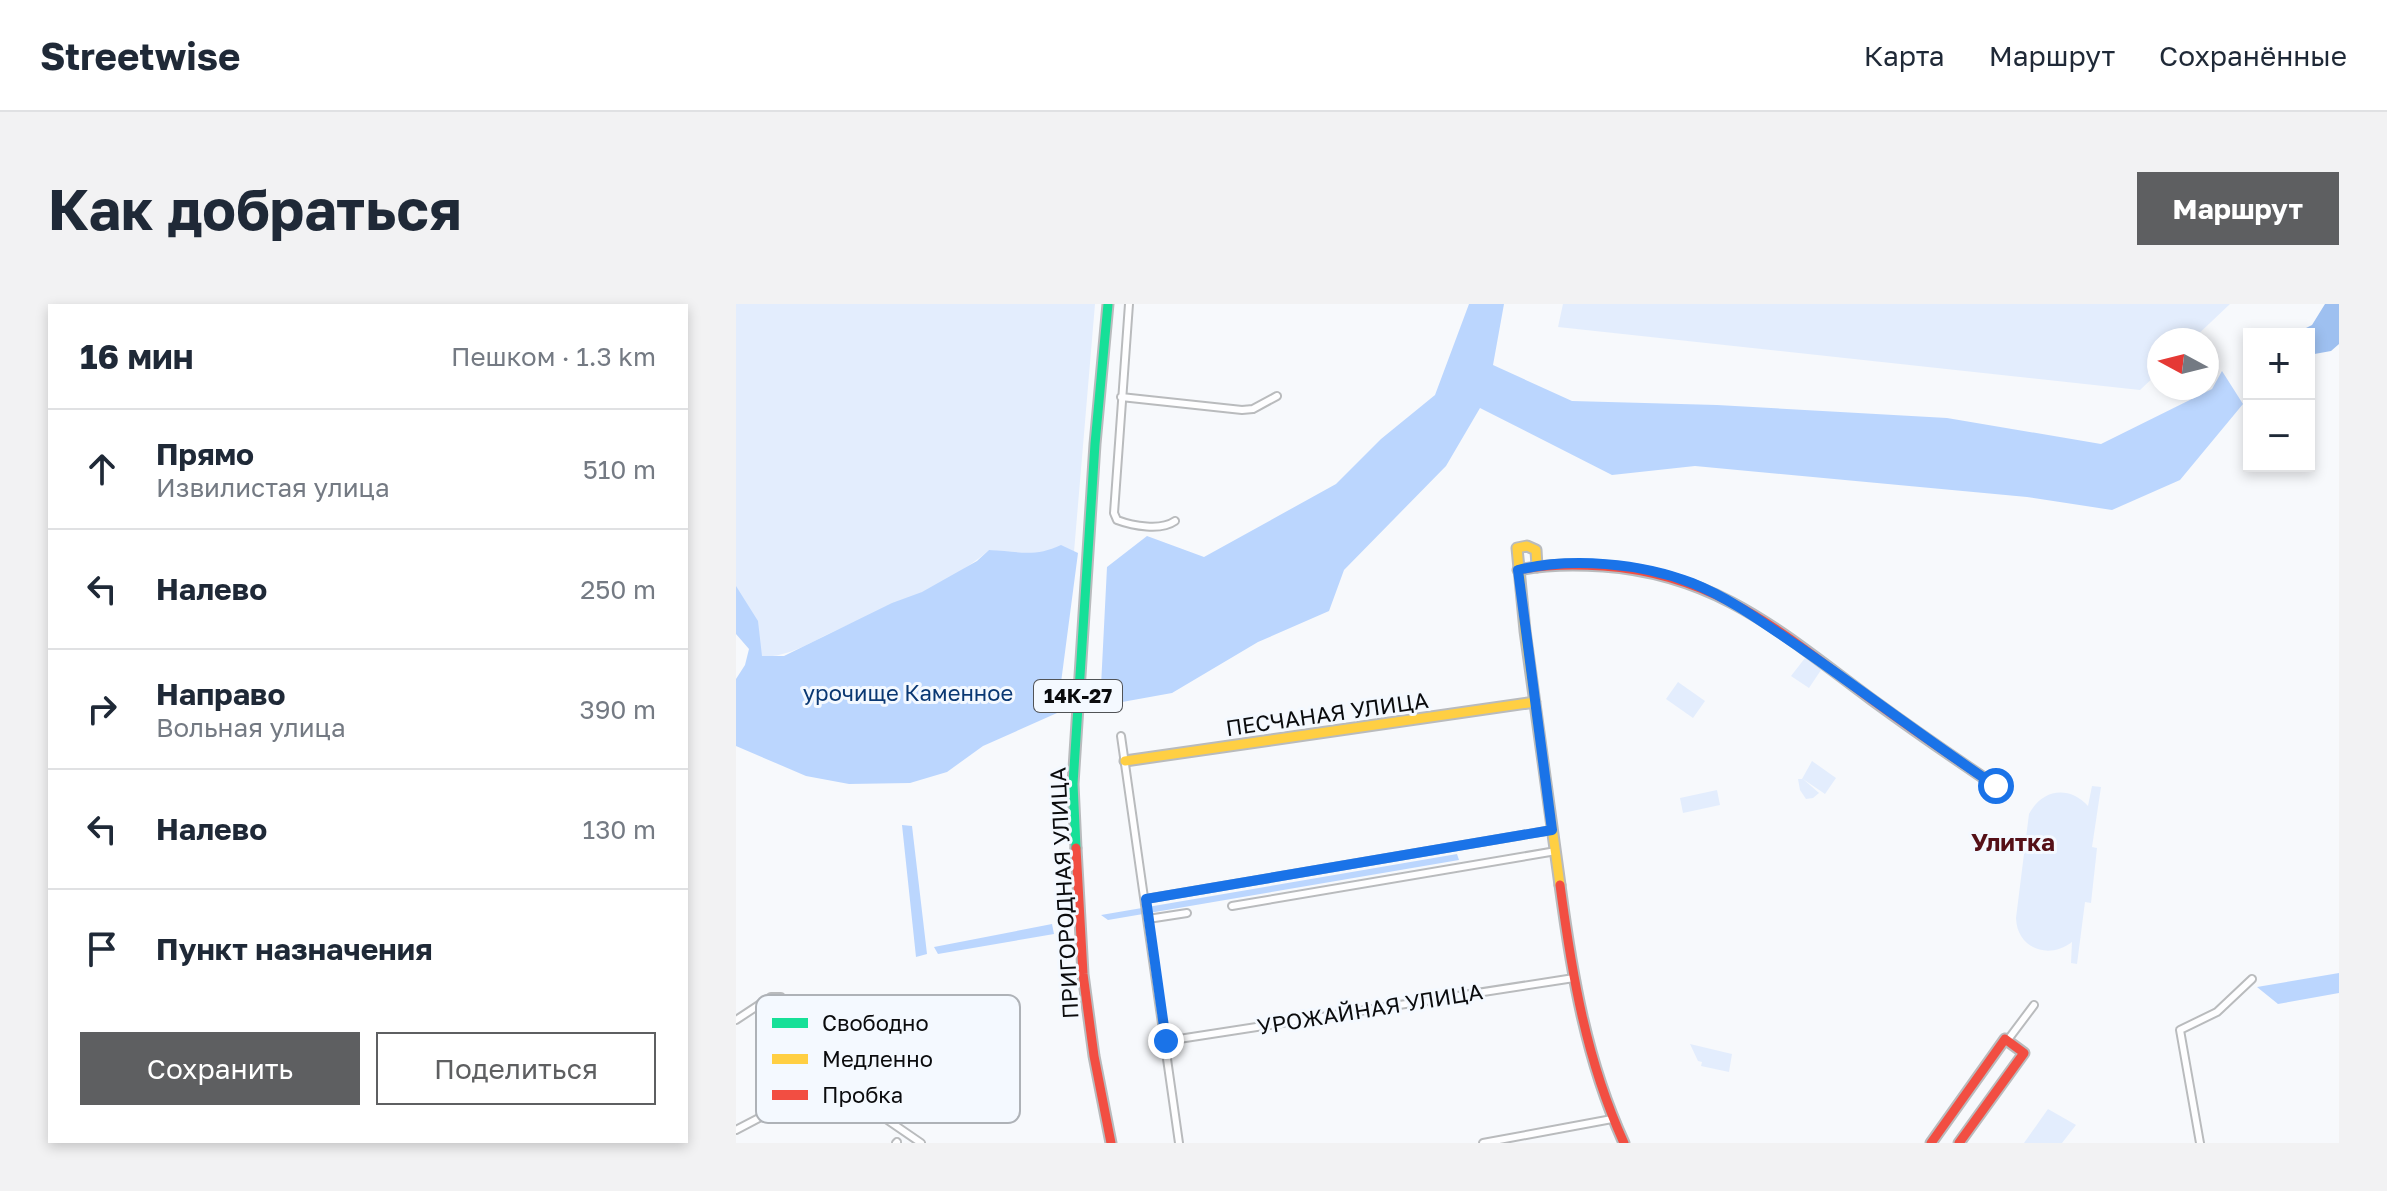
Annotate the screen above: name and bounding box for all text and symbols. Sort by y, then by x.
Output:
text: Streetwise [40,33,240,78]
text: Карта [1864,39,1945,72]
text: Маршрут [1989,39,2115,72]
text: Сохранённые [2159,39,2347,72]
button: Маршрут [2137,172,2339,245]
text: Как добраться [48,175,462,242]
north arrow [2147,328,2219,400]
map controls [2243,328,2315,472]
button: + [2243,328,2315,400]
text: 16 мин [80,336,194,376]
text: Пешком · 1.3 km [451,341,656,372]
button: − [2243,400,2315,472]
text: Прямо [156,436,254,472]
icon: ahead [80,447,124,491]
text: 510 m [583,454,656,485]
text: Извилистая улица [156,472,390,503]
icon: left [80,567,124,611]
text: Налево [156,571,267,607]
text: 250 m [580,574,656,605]
text: Направо [156,676,285,712]
park label: урочище Каменное [803,679,1013,706]
road number: 14К-27 [1034,680,1122,712]
street label: ПЕСЧАНАЯ УЛИЦА [1224,686,1430,741]
icon: right [80,687,124,731]
text: 390 m [579,694,656,725]
text: Вольная улица [156,712,346,743]
street label: ПРИГОРОДНАЯ УЛИЦА [1043,766,1084,1020]
route start [1978,768,2014,804]
icon: left [80,807,124,851]
text: Налево [156,811,267,847]
text: 130 m [583,814,656,845]
district label: Улитка [1971,827,2055,856]
icon: arrive [80,927,124,971]
text: Пункт назначения [156,931,433,967]
street label: УРОЖАЙНАЯ УЛИЦА [1255,977,1485,1040]
legend [756,995,1020,1123]
text: Свободно [822,1009,929,1036]
route end [1148,1023,1184,1059]
button: Сохранить [80,1032,360,1105]
button: Поделиться [376,1032,656,1105]
text: Медленно [822,1045,933,1072]
text: Пробка [822,1081,903,1108]

